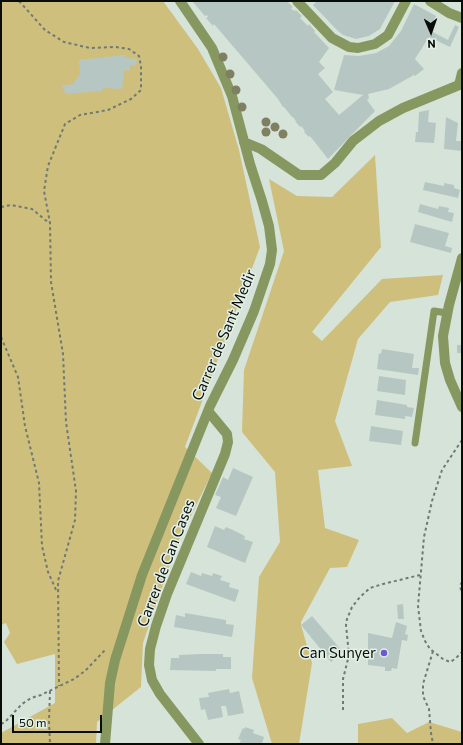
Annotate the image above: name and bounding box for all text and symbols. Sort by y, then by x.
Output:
north arrow [411,12,451,52]
text: N [427,38,436,51]
street label: Carrer de Sant Medir [188,267,260,403]
street label: Carrer de Can Cases [133,497,199,629]
place label: Can Sunyer [299,644,376,662]
marker: Can Sunyer [379,648,389,658]
scale bar [14,707,104,733]
text: 50 m [19,715,47,729]

